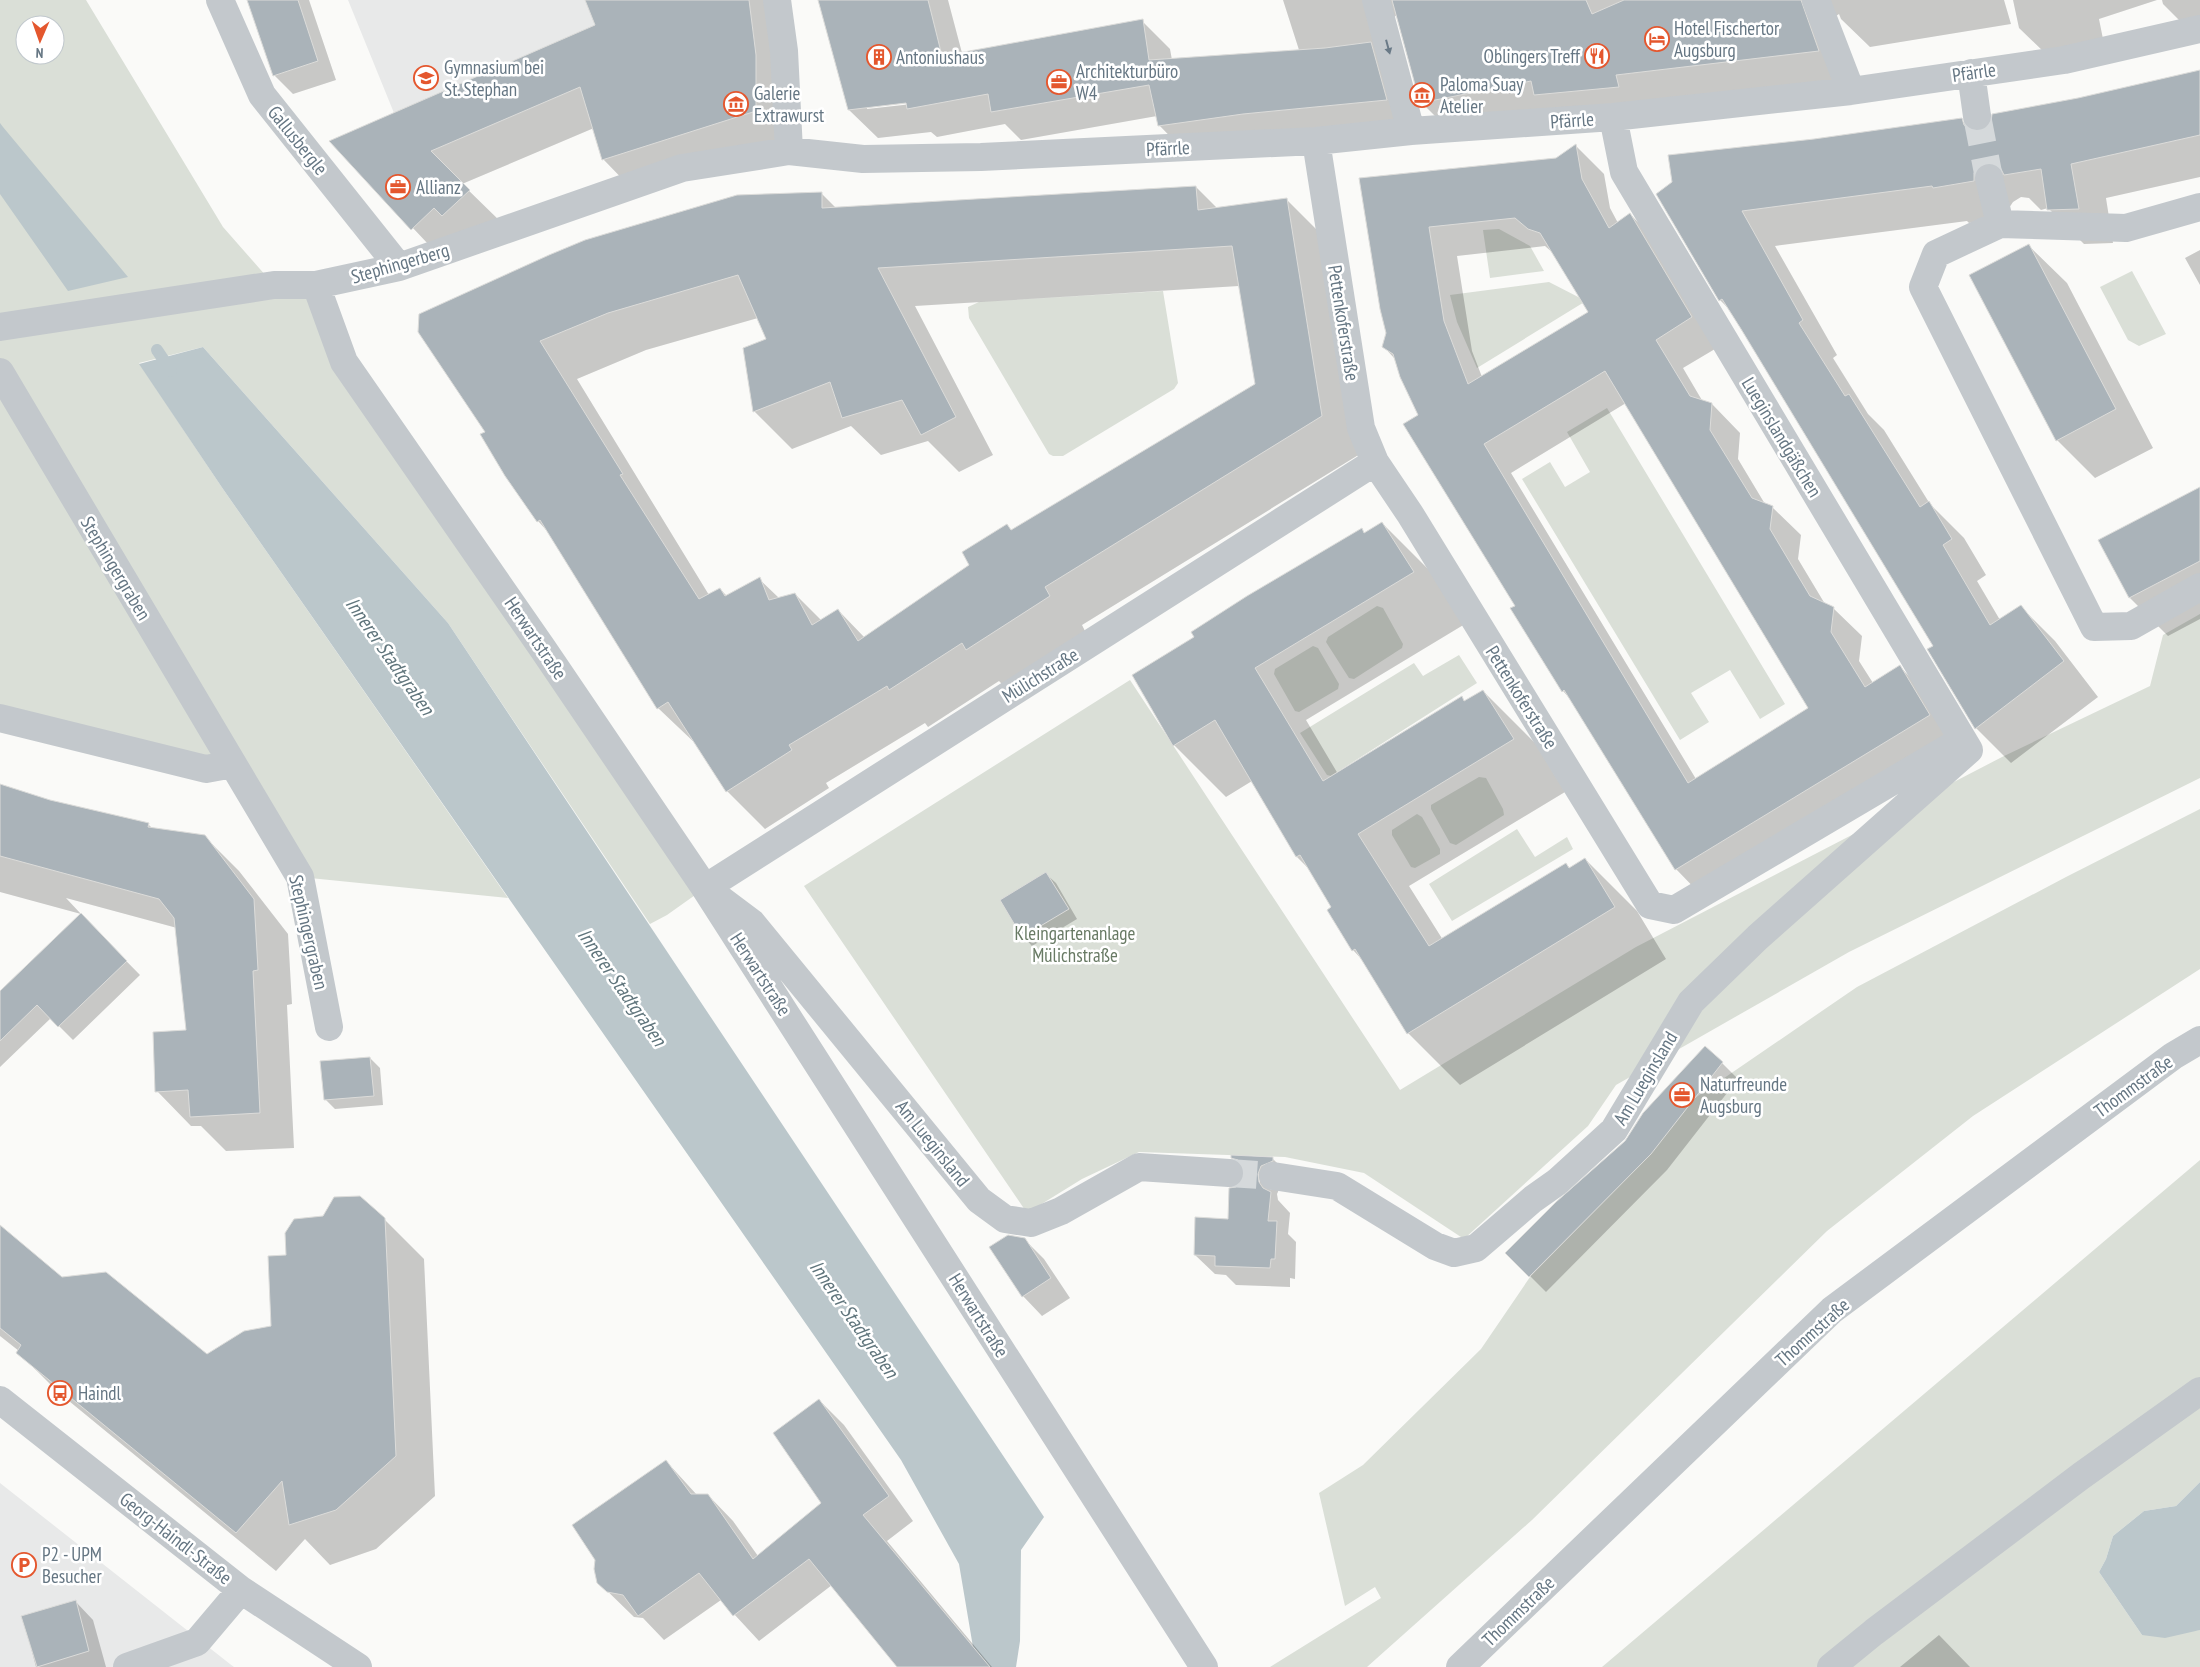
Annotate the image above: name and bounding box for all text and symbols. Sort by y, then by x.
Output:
north arrow [15,15,65,65]
place label: Hotel Fischertor Augsburg [1674,16,1780,62]
hotel icon: Hotel Fischertor Augsburg [1644,26,1670,52]
one-way arrow [1385,40,1393,55]
restaurant icon: Oblingers Treff [1584,43,1610,69]
text: N [35,44,44,62]
building icon: Antoniushaus [866,44,892,70]
place label: Oblingers Treff [1484,44,1581,68]
place label: Antoniushaus [896,45,984,69]
place label: Gymnasium bei St. Stephan [444,55,544,101]
street label: Pfärrle [1951,57,1997,87]
place label: Architekturbüro W4 [1076,59,1178,105]
school or university icon: Gymnasium bei St. Stephan [413,65,439,91]
office icon: Architekturbüro W4 [1046,69,1072,95]
place label: Paloma Suay Atelier [1440,72,1524,118]
place label: Galerie Extrawurst [754,81,825,127]
museum icon: Paloma Suay Atelier [1409,82,1435,108]
museum icon: Galerie Extrawurst [723,91,749,117]
street label: Gallusbergle [263,100,333,180]
street label: Pfärrle [1549,106,1595,133]
street label: Pfärrle [1146,135,1191,161]
office icon: Allianz [385,174,411,200]
place label: Allianz [416,175,461,199]
street label: Stephingerberg [348,238,452,288]
street label: Pettenkoferstraße [1323,263,1365,383]
street label: Lueginslandgäßchen [1737,373,1827,501]
street label: Stephingergraben [76,512,156,624]
water label: Innerer Stadtgraben [340,592,441,721]
street label: Herwartstraße [500,592,572,684]
street label: Pettenkoferstraße [1481,641,1563,753]
street label: Mülichstraße [997,642,1083,708]
street label: Stephingergraben [284,872,334,992]
park label: Kleingartenanlage Mülichstraße [1015,921,1136,967]
water label: Innerer Stadtgraben [572,923,673,1052]
street label: Herwartstraße [725,928,797,1020]
street label: Am Lueginsland [1608,1027,1682,1129]
street label: Thommstraße [2089,1049,2177,1123]
place label: Naturfreunde Augsburg [1700,1072,1787,1118]
office icon: Naturfreunde Augsburg [1669,1082,1695,1108]
street label: Am Lueginsland [891,1095,975,1191]
water label: Innerer Stadtgraben [804,1255,905,1384]
street label: Herwartstraße [944,1269,1014,1362]
street label: Thommstraße [1770,1292,1854,1371]
bus stop icon: Haindl [47,1380,73,1406]
place label: Haindl [78,1381,121,1405]
street label: Georg-Haindl-Straße [115,1487,237,1589]
place label: P2 - UPM Besucher [42,1542,102,1588]
parking icon: P2 - UPM Besucher [11,1552,37,1578]
street label: Thommstraße [1477,1571,1559,1651]

